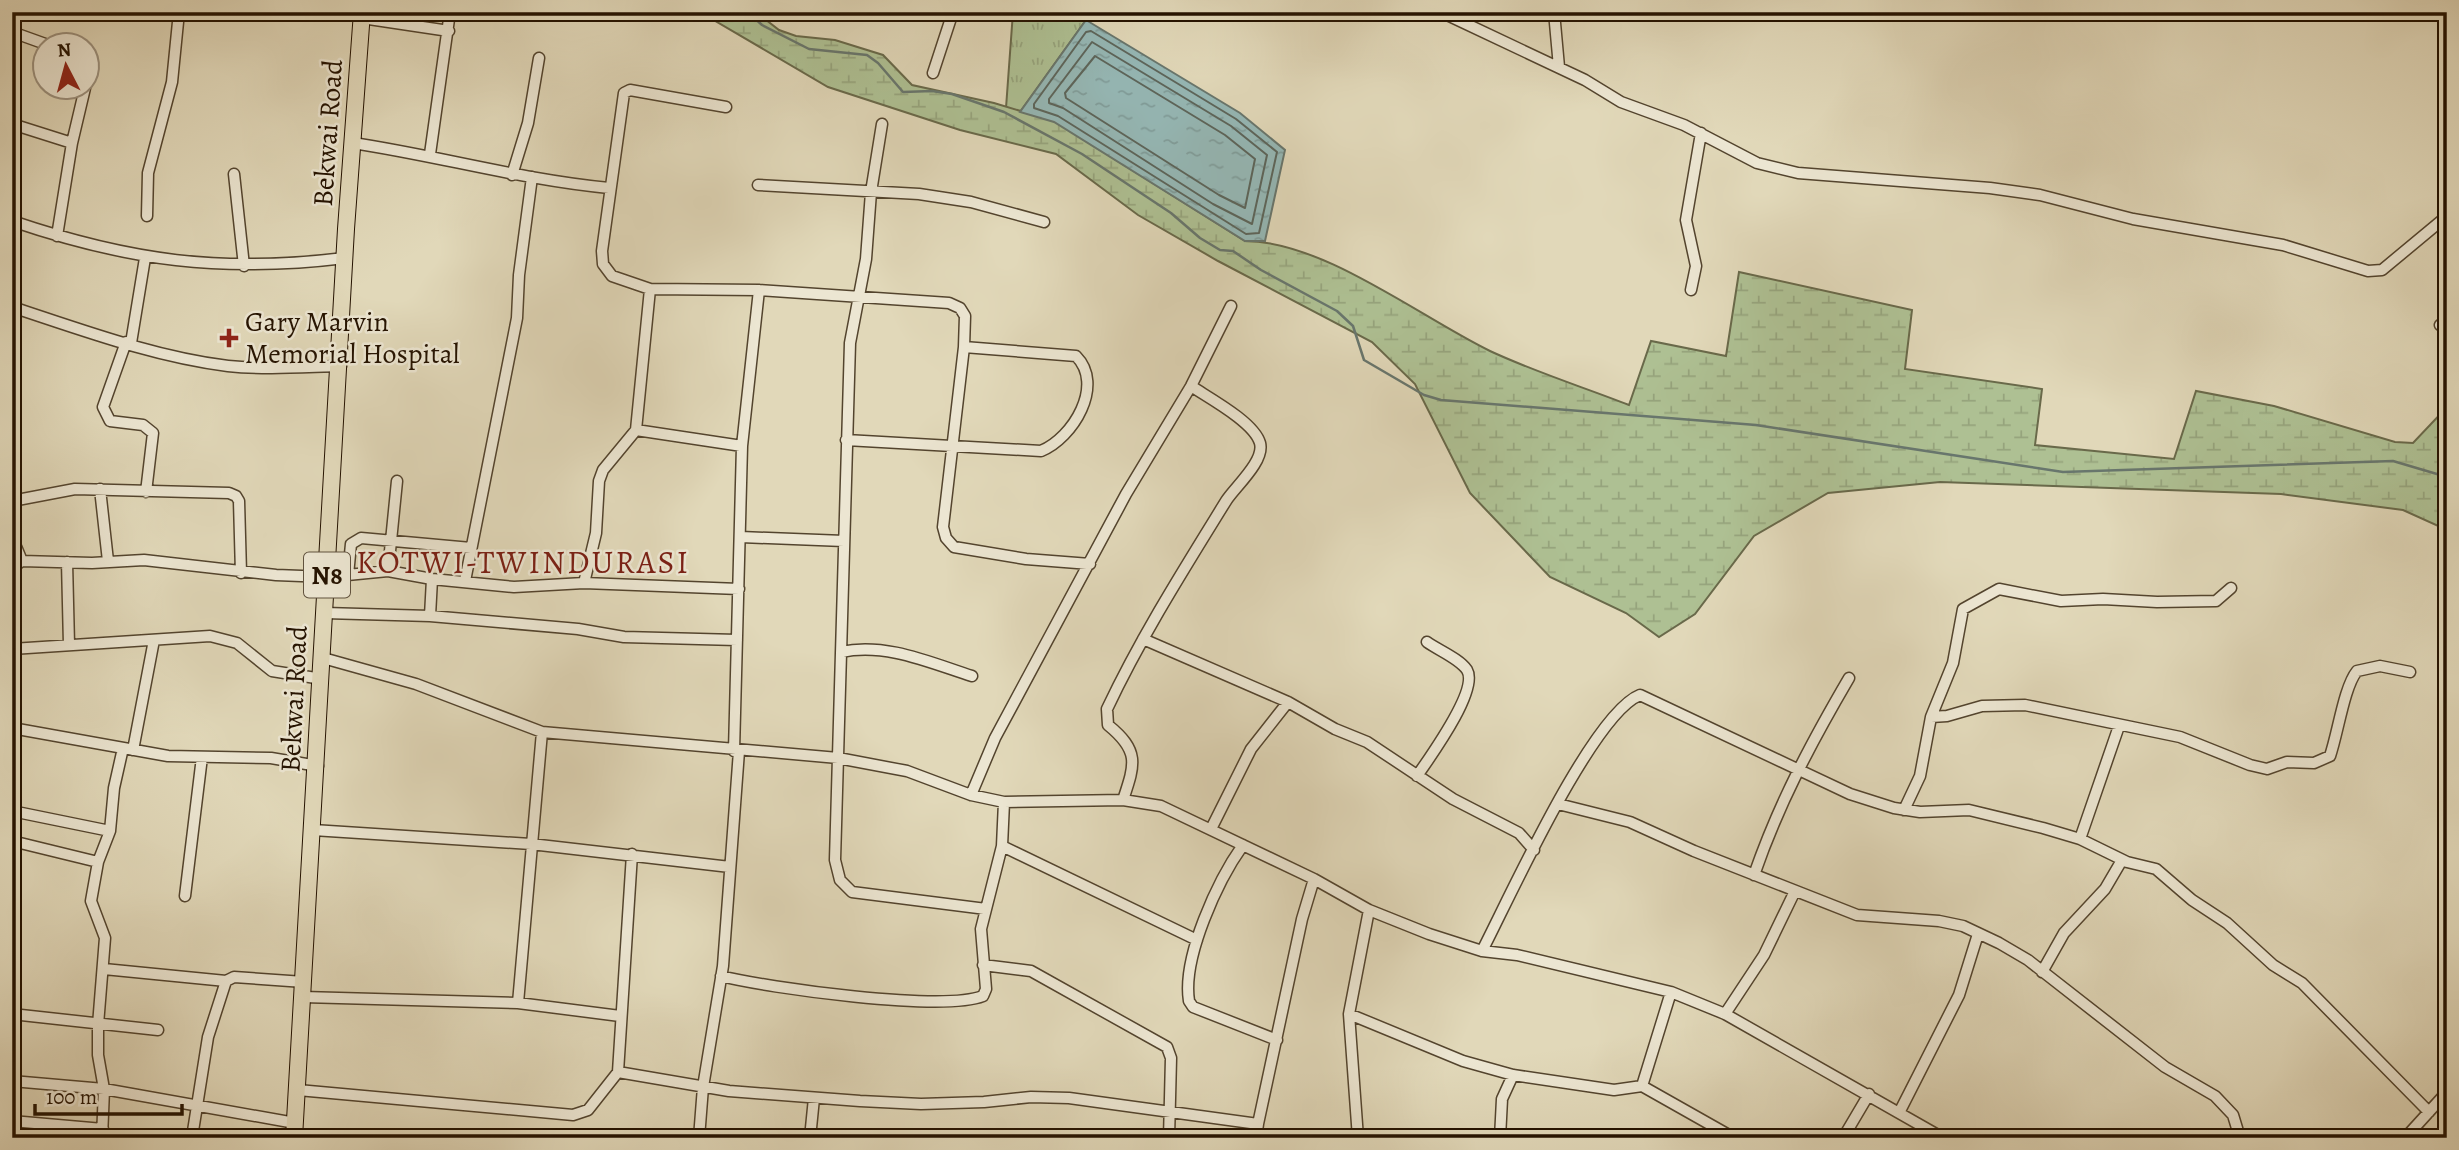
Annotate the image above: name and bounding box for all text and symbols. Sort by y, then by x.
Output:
north arrow [32,32,102,102]
text: N [56,36,73,64]
street label: Bekwai Road [304,57,352,208]
place label: Gary Marvin Memorial Hospital [245,303,460,373]
marker: Gary Marvin Memorial Hospital [219,328,239,348]
district label: KOTWI-TWINDURASI [356,540,690,584]
road number: N8 [304,552,350,597]
street label: Bekwai Road [271,624,317,773]
scale bar [35,1073,182,1117]
text: 100 m [46,1083,97,1111]

